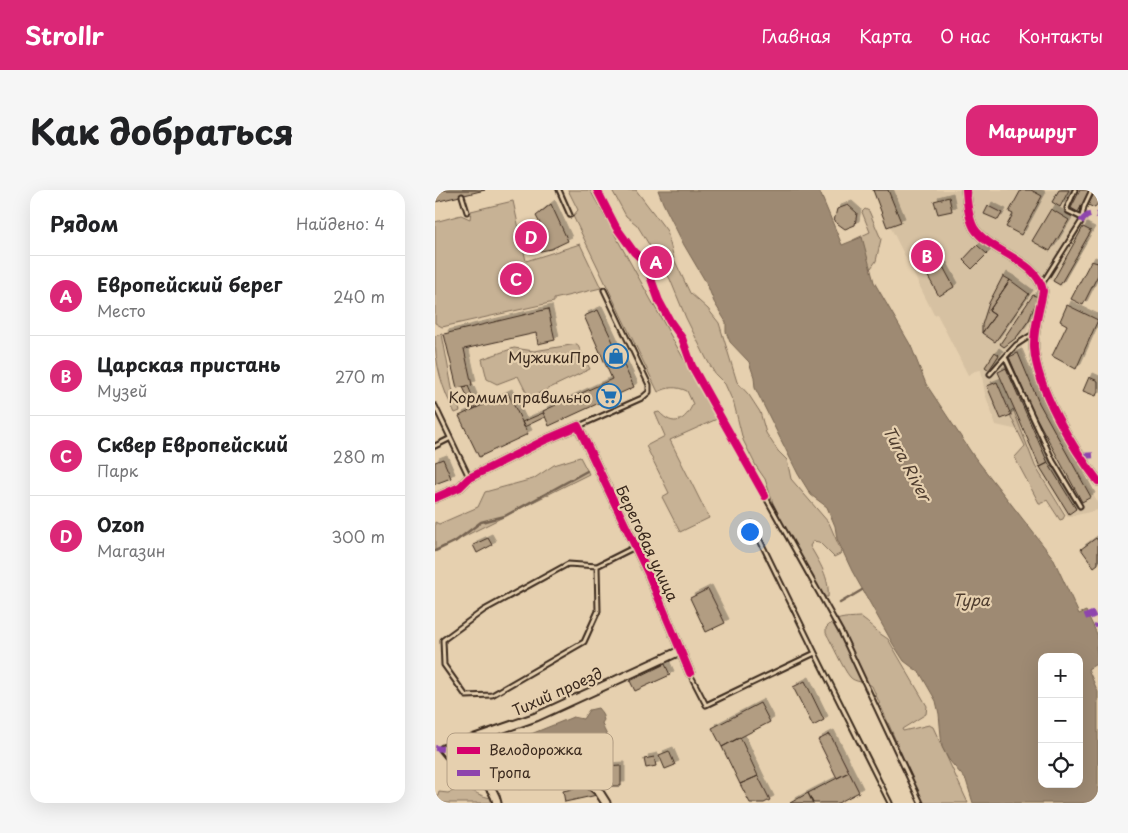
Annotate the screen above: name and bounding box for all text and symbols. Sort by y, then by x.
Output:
text: Strollr [25,17,104,53]
text: Главная [762,22,831,49]
text: Карта [859,22,912,49]
text: О нас [940,22,990,49]
text: Контакты [1018,22,1103,49]
text: Как добраться [30,104,294,157]
button: Маршрут [966,105,1098,156]
text: Рядом [50,207,118,239]
text: Найдено: 4 [296,211,385,235]
pin: D [515,218,547,256]
pin: B [911,237,943,275]
pin: A [640,243,672,281]
pin: C [500,260,532,298]
text: Европейский берег [97,270,282,298]
text: A [60,284,72,308]
text: 240 m [333,284,385,308]
text: Место [97,298,146,322]
shop icon: МужикиПро [603,343,629,369]
place label: МужикиПро [508,345,599,368]
text: Царская пристань [97,350,281,378]
text: B [61,364,71,388]
text: 270 m [335,364,385,388]
text: Музей [97,378,147,402]
supermarket icon: Кормим правильно [596,383,622,409]
place label: Кормим правильно [448,385,591,408]
water label: Tura River [878,421,939,507]
text: Сквер Европейский [97,430,288,458]
text: C [60,444,72,468]
text: 280 m [333,444,385,468]
text: Парк [97,458,138,482]
street label: Береговая улица [611,481,685,605]
text: Ozon [97,510,145,538]
your location [737,519,763,545]
text: D [60,524,72,548]
text: 300 m [331,524,385,548]
text: Магазин [97,538,166,562]
water label: Тура [952,587,991,611]
map controls [1038,653,1083,788]
button: + [1038,653,1083,698]
street label: Тихий проезд [508,661,606,721]
button: − [1038,698,1083,743]
legend [447,733,613,790]
text: Велодорожка [489,739,583,760]
button: locate [1038,743,1083,788]
text: Тропа [489,762,531,783]

